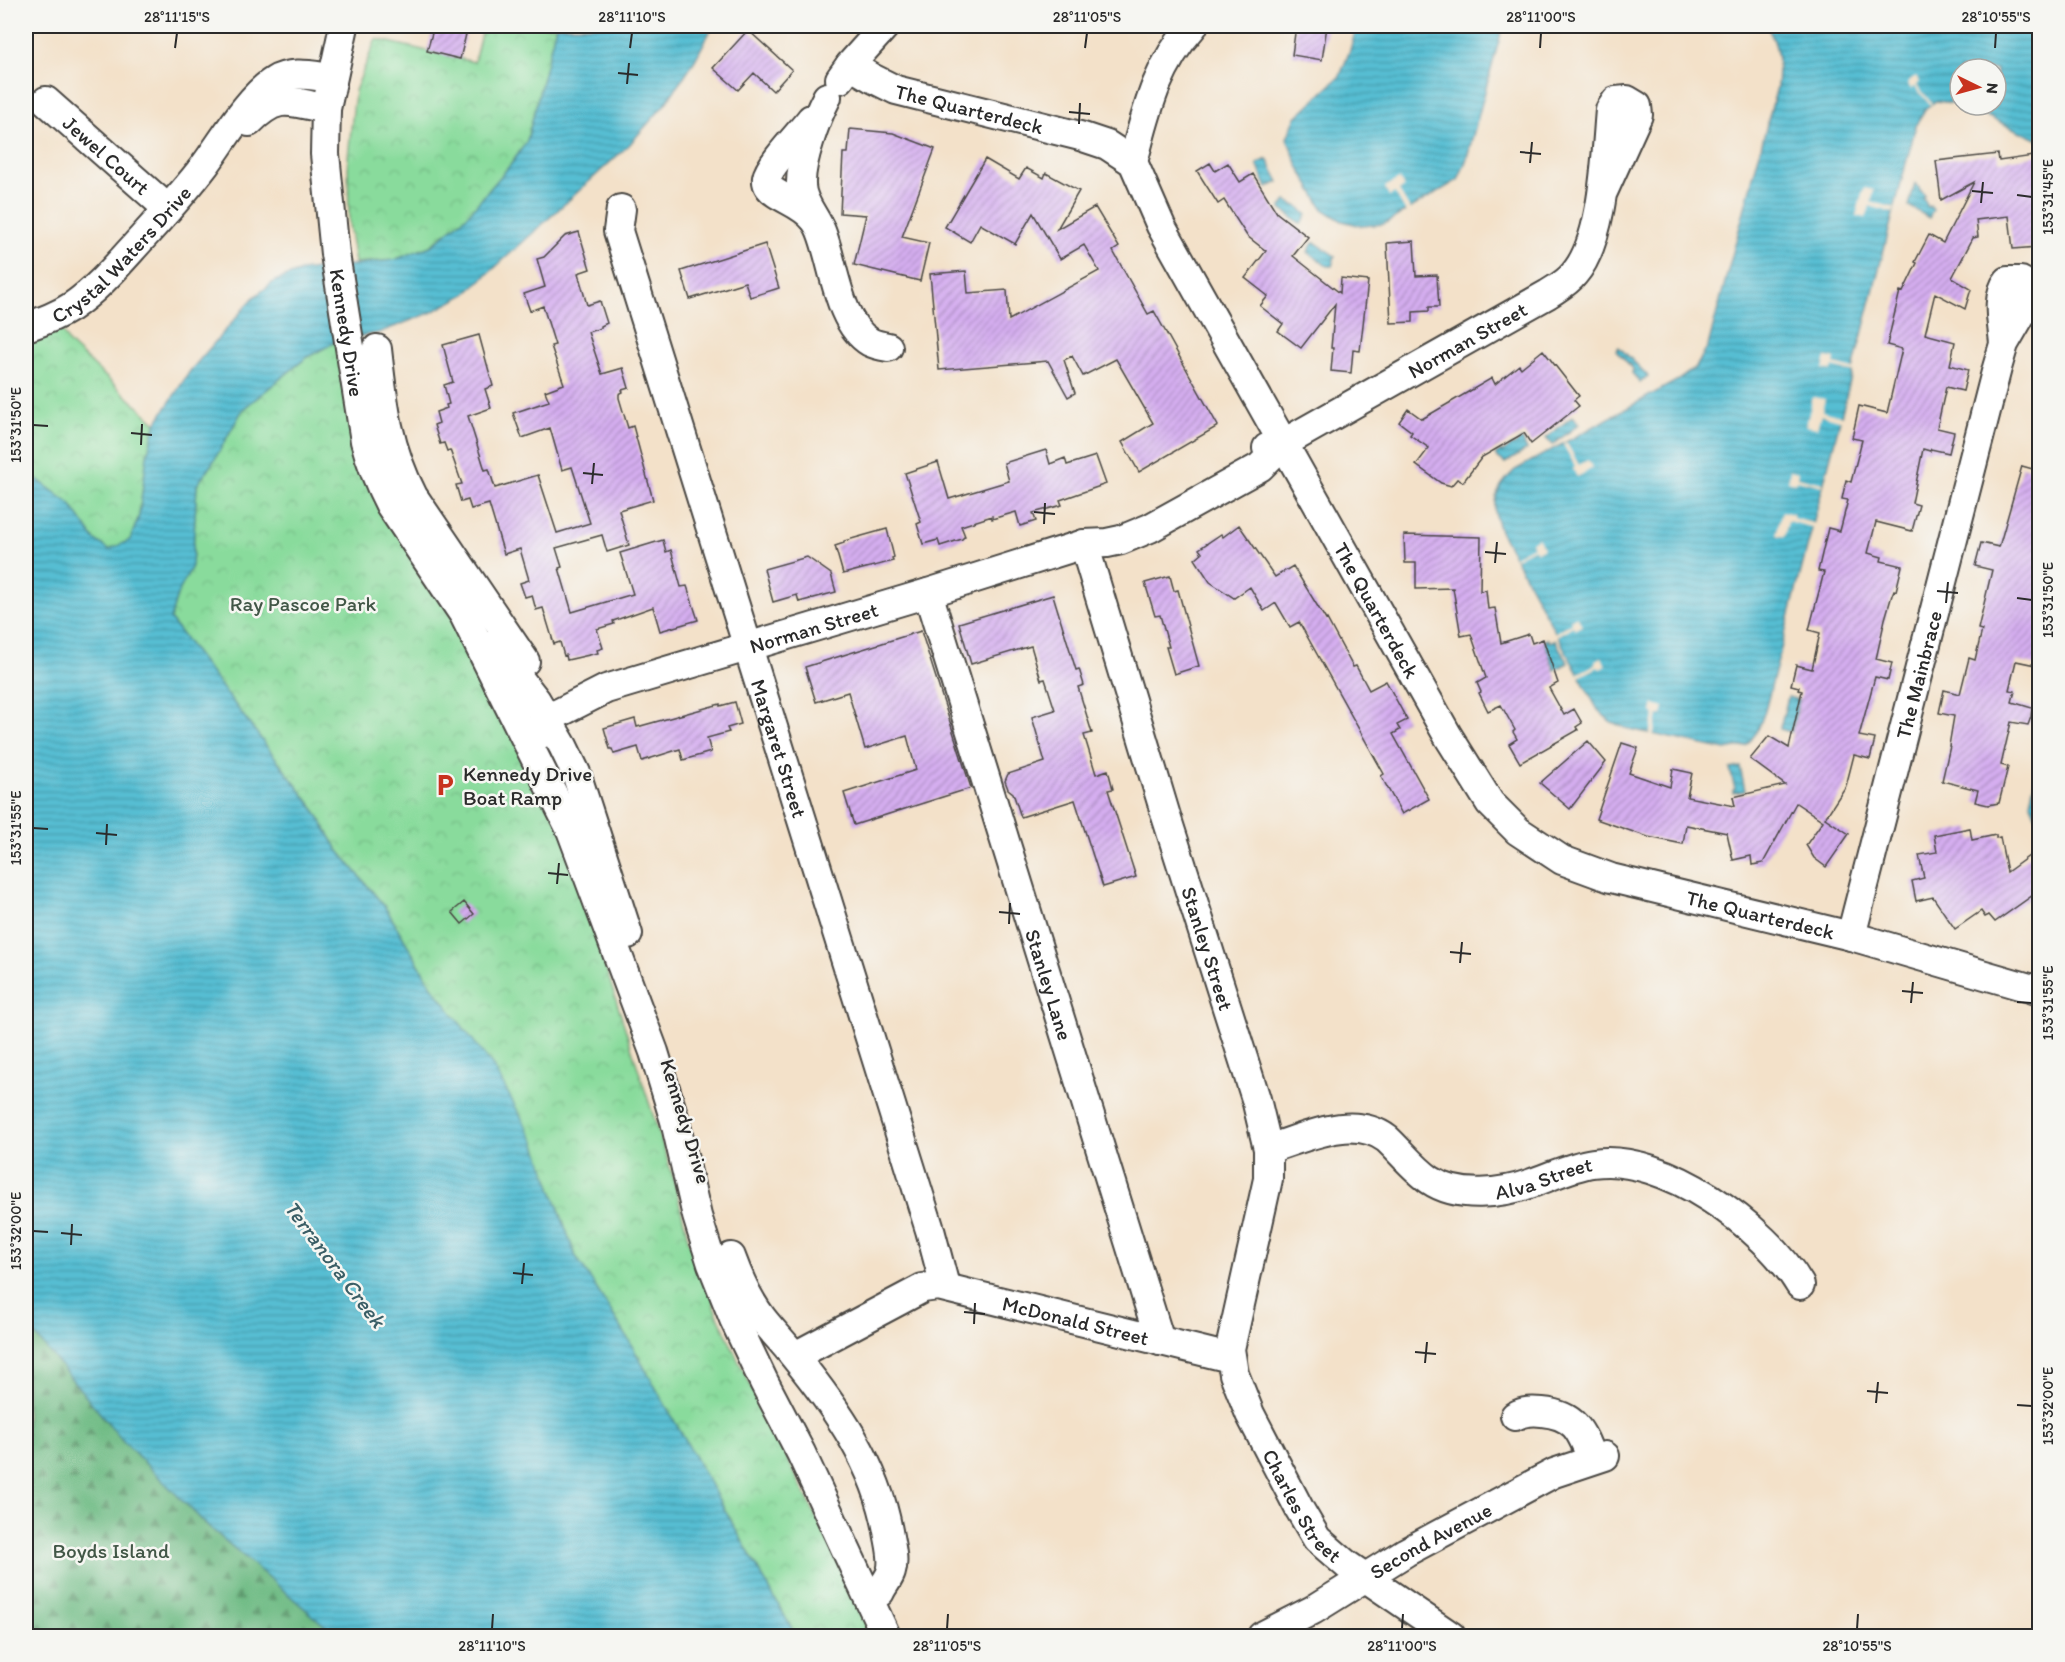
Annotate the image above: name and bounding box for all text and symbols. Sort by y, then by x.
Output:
text: 28°11'15"S [144,8,210,26]
text: 28°11'10"S [598,8,666,26]
text: 28°11'05"S [1053,8,1121,26]
text: 28°11'00"S [1506,8,1576,26]
text: 28°10'55"S [1961,8,2031,26]
north arrow [1948,57,2008,117]
street label: The Quarterdeck [893,78,1046,139]
text: N [1983,82,2002,94]
street label: Jewel Court [58,110,155,200]
text: 153°31'45"E [2039,159,2057,235]
street label: Crystal Waters Drive [47,180,196,328]
street label: Kennedy Drive [325,267,370,398]
street label: Norman Street [1403,296,1531,383]
text: 153°31'50"E [7,387,25,463]
street label: The Quarterdeck [1329,538,1425,682]
text: 153°31'50"E [2039,562,2057,638]
park label: Ray Pascoe Park [230,591,376,616]
street label: Norman Street [746,596,881,658]
street label: The Mainbrace [1890,608,1947,741]
street label: Margaret Street [746,676,813,821]
place label: Kennedy Drive Boat Ramp [463,761,592,810]
parking icon: Kennedy Drive Boat Ramp [432,772,458,798]
text: 153°31'55"E [7,791,25,865]
street label: Stanley Street [1177,883,1240,1013]
street label: The Quarterdeck [1684,884,1837,944]
street label: Stanley Lane [1020,926,1078,1043]
text: 153°31'55"E [2039,966,2057,1040]
street label: Kennedy Drive [655,1056,717,1186]
street label: Alva Street [1493,1151,1594,1204]
text: 153°32'00"E [7,1192,25,1270]
water label: Terranora Creek [278,1195,393,1334]
street label: McDonald Street [1000,1290,1152,1350]
text: 153°32'00"E [2039,1367,2057,1445]
street label: Charles Street [1258,1445,1347,1567]
street label: Second Avenue [1365,1496,1496,1584]
park label: Boyds Island [52,1538,170,1563]
text: 28°11'10"S [458,1637,526,1655]
text: 28°11'05"S [913,1637,981,1655]
text: 28°11'00"S [1367,1637,1437,1655]
text: 28°10'55"S [1822,1637,1892,1655]

